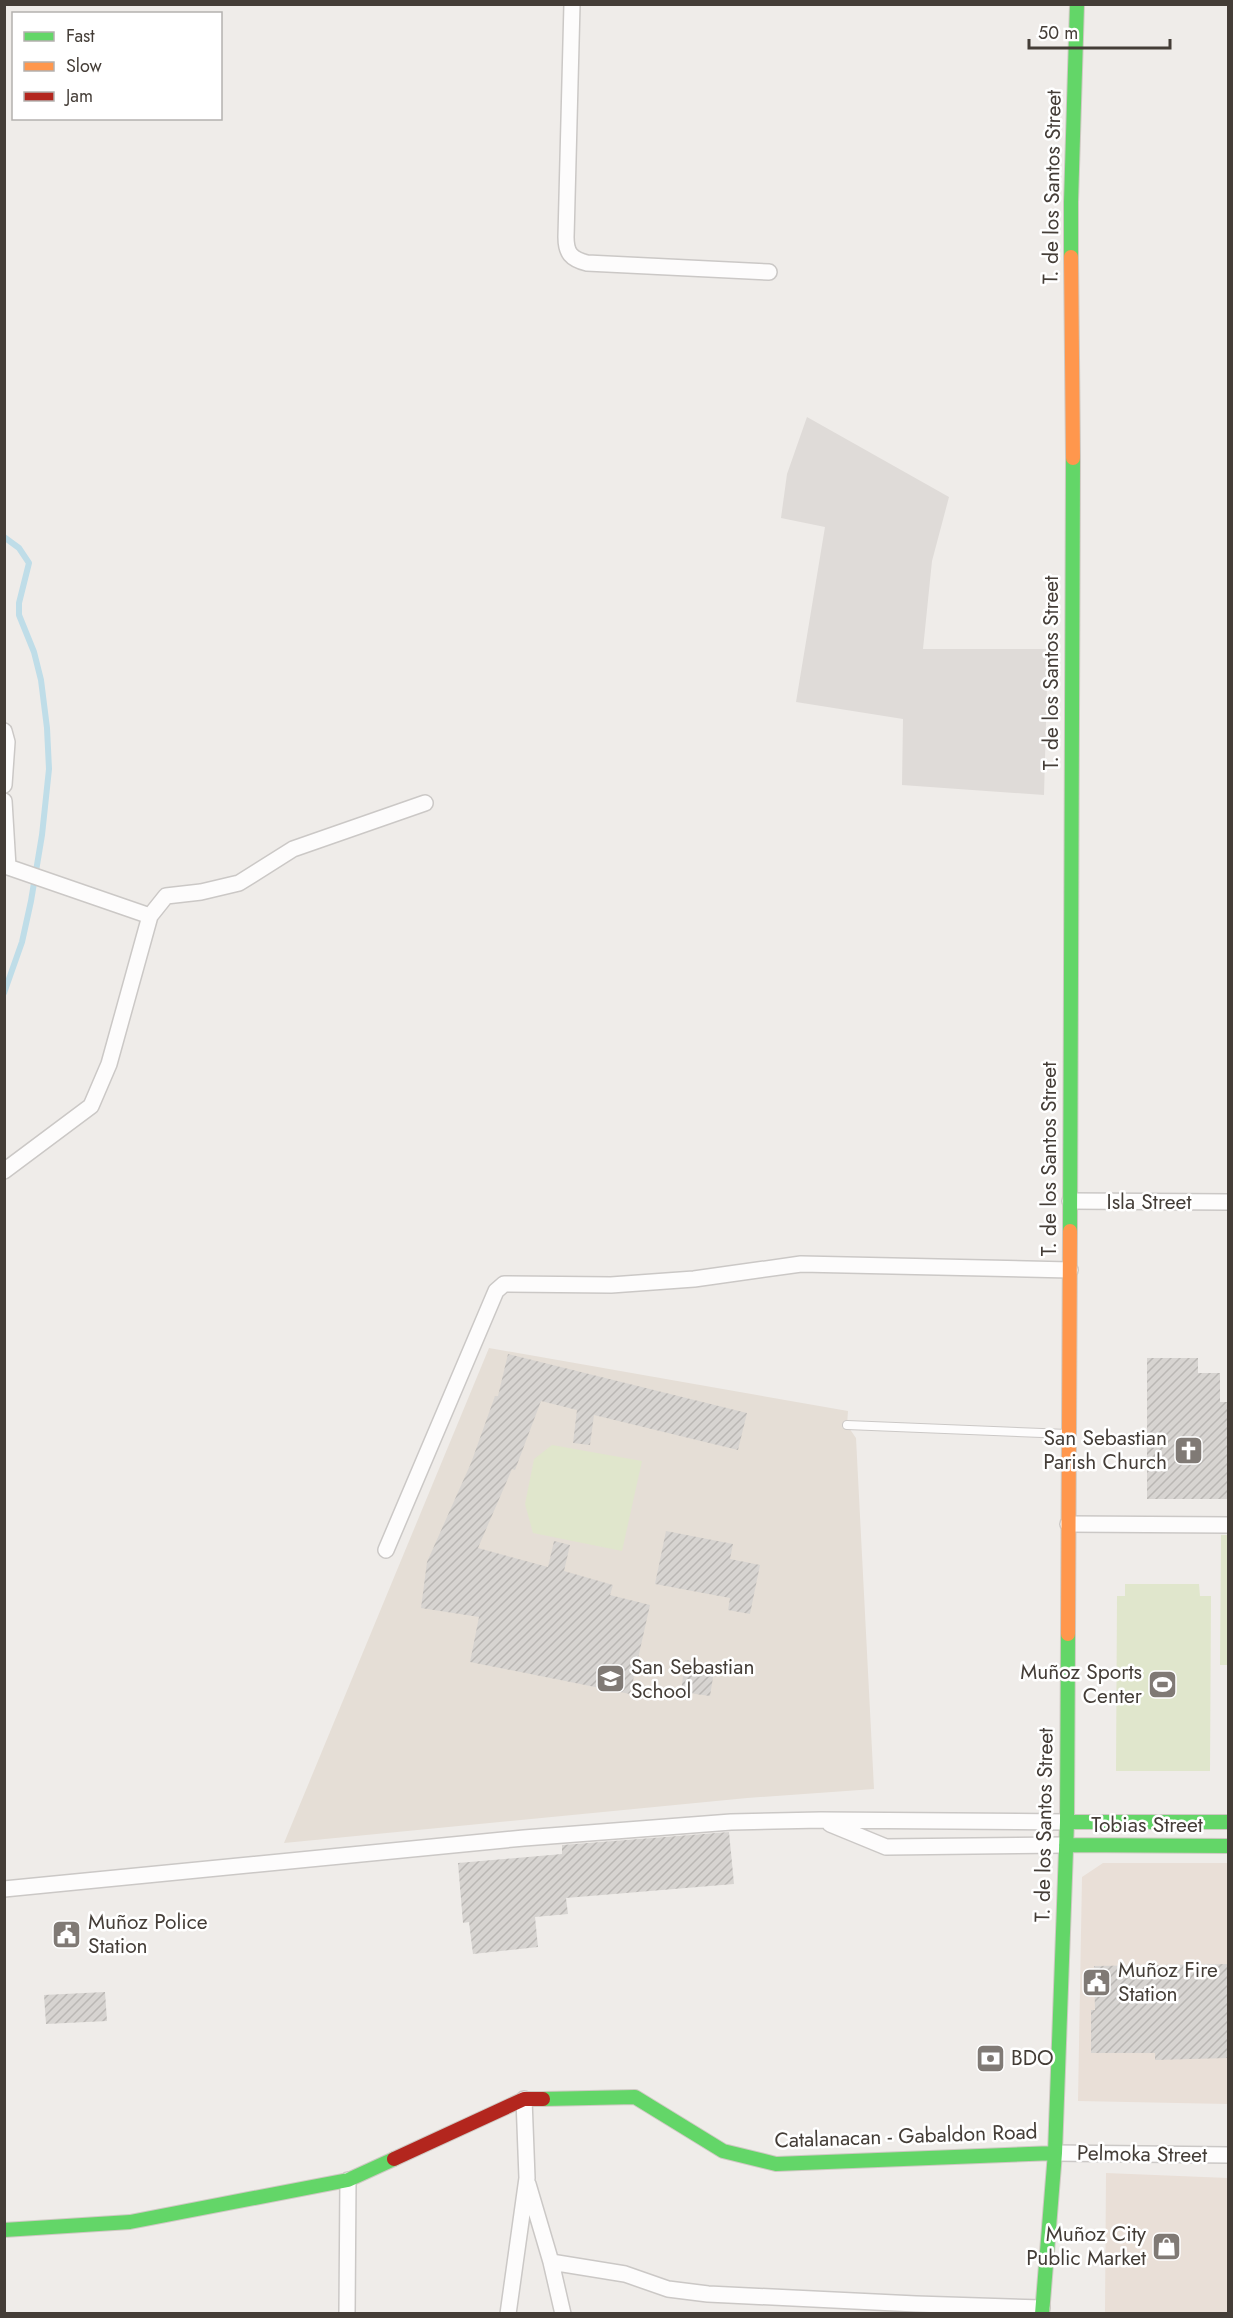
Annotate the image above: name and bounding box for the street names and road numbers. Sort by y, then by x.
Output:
street label: T. de los Santos Street [1035,90,1069,284]
street label: T. de los Santos Street [1036,576,1066,770]
street label: T. de los Santos Street [1034,1062,1064,1256]
street label: Isla Street [1107,1187,1191,1217]
street label: T. de los Santos Street [1027,1728,1061,1922]
street label: Tobias Street [1091,1810,1203,1840]
street label: Catalanacan - Gabaldon Road [774,2116,1038,2156]
street label: Pelmoka Street [1077,2138,1207,2170]

